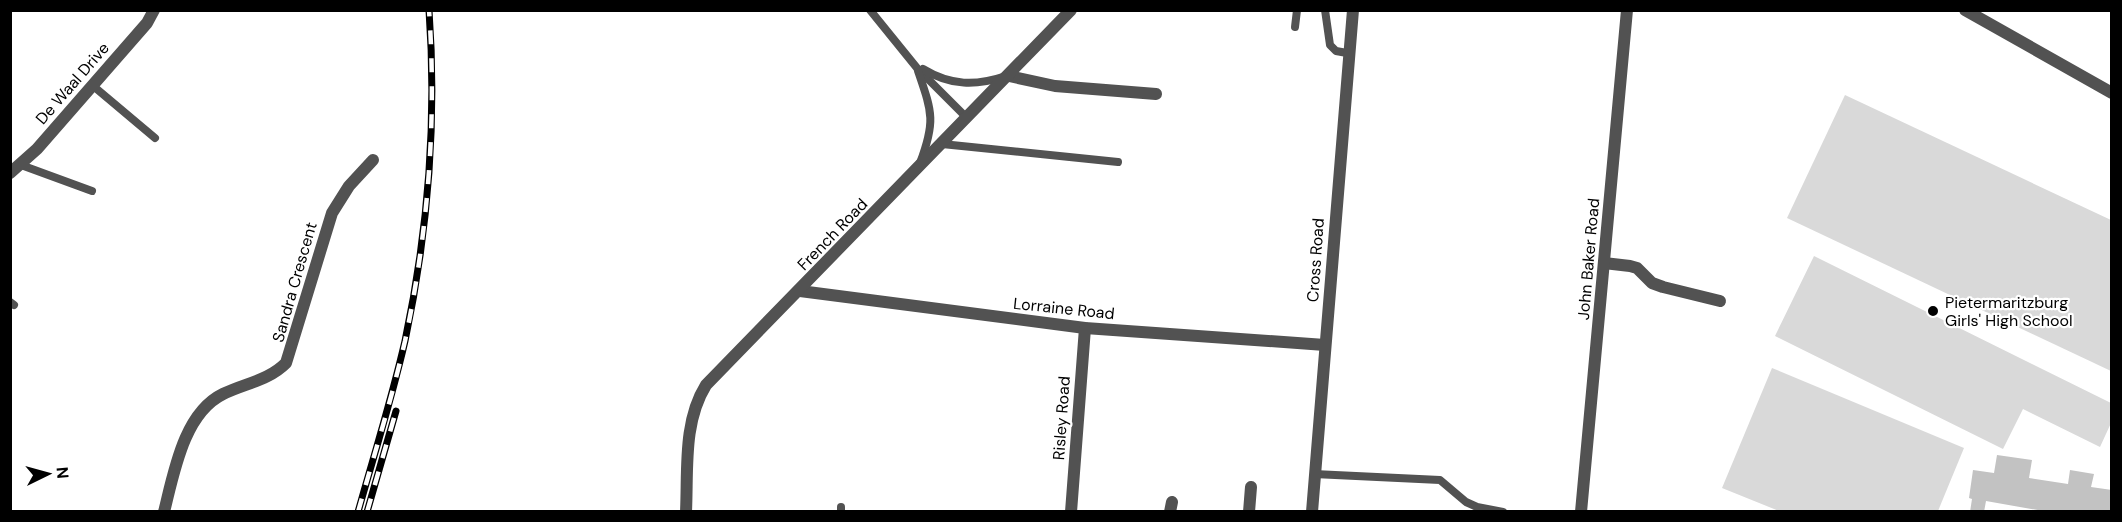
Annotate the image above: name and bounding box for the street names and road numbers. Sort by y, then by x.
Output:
street label: De Waal Drive [31,38,114,129]
street label: French Road [793,194,872,275]
street label: John Baker Road [1573,197,1604,321]
street label: Cross Road [1302,217,1329,303]
street label: Sandra Crescent [267,220,322,345]
street label: Lorraine Road [1012,293,1116,324]
street label: Risley Road [1048,375,1075,461]

